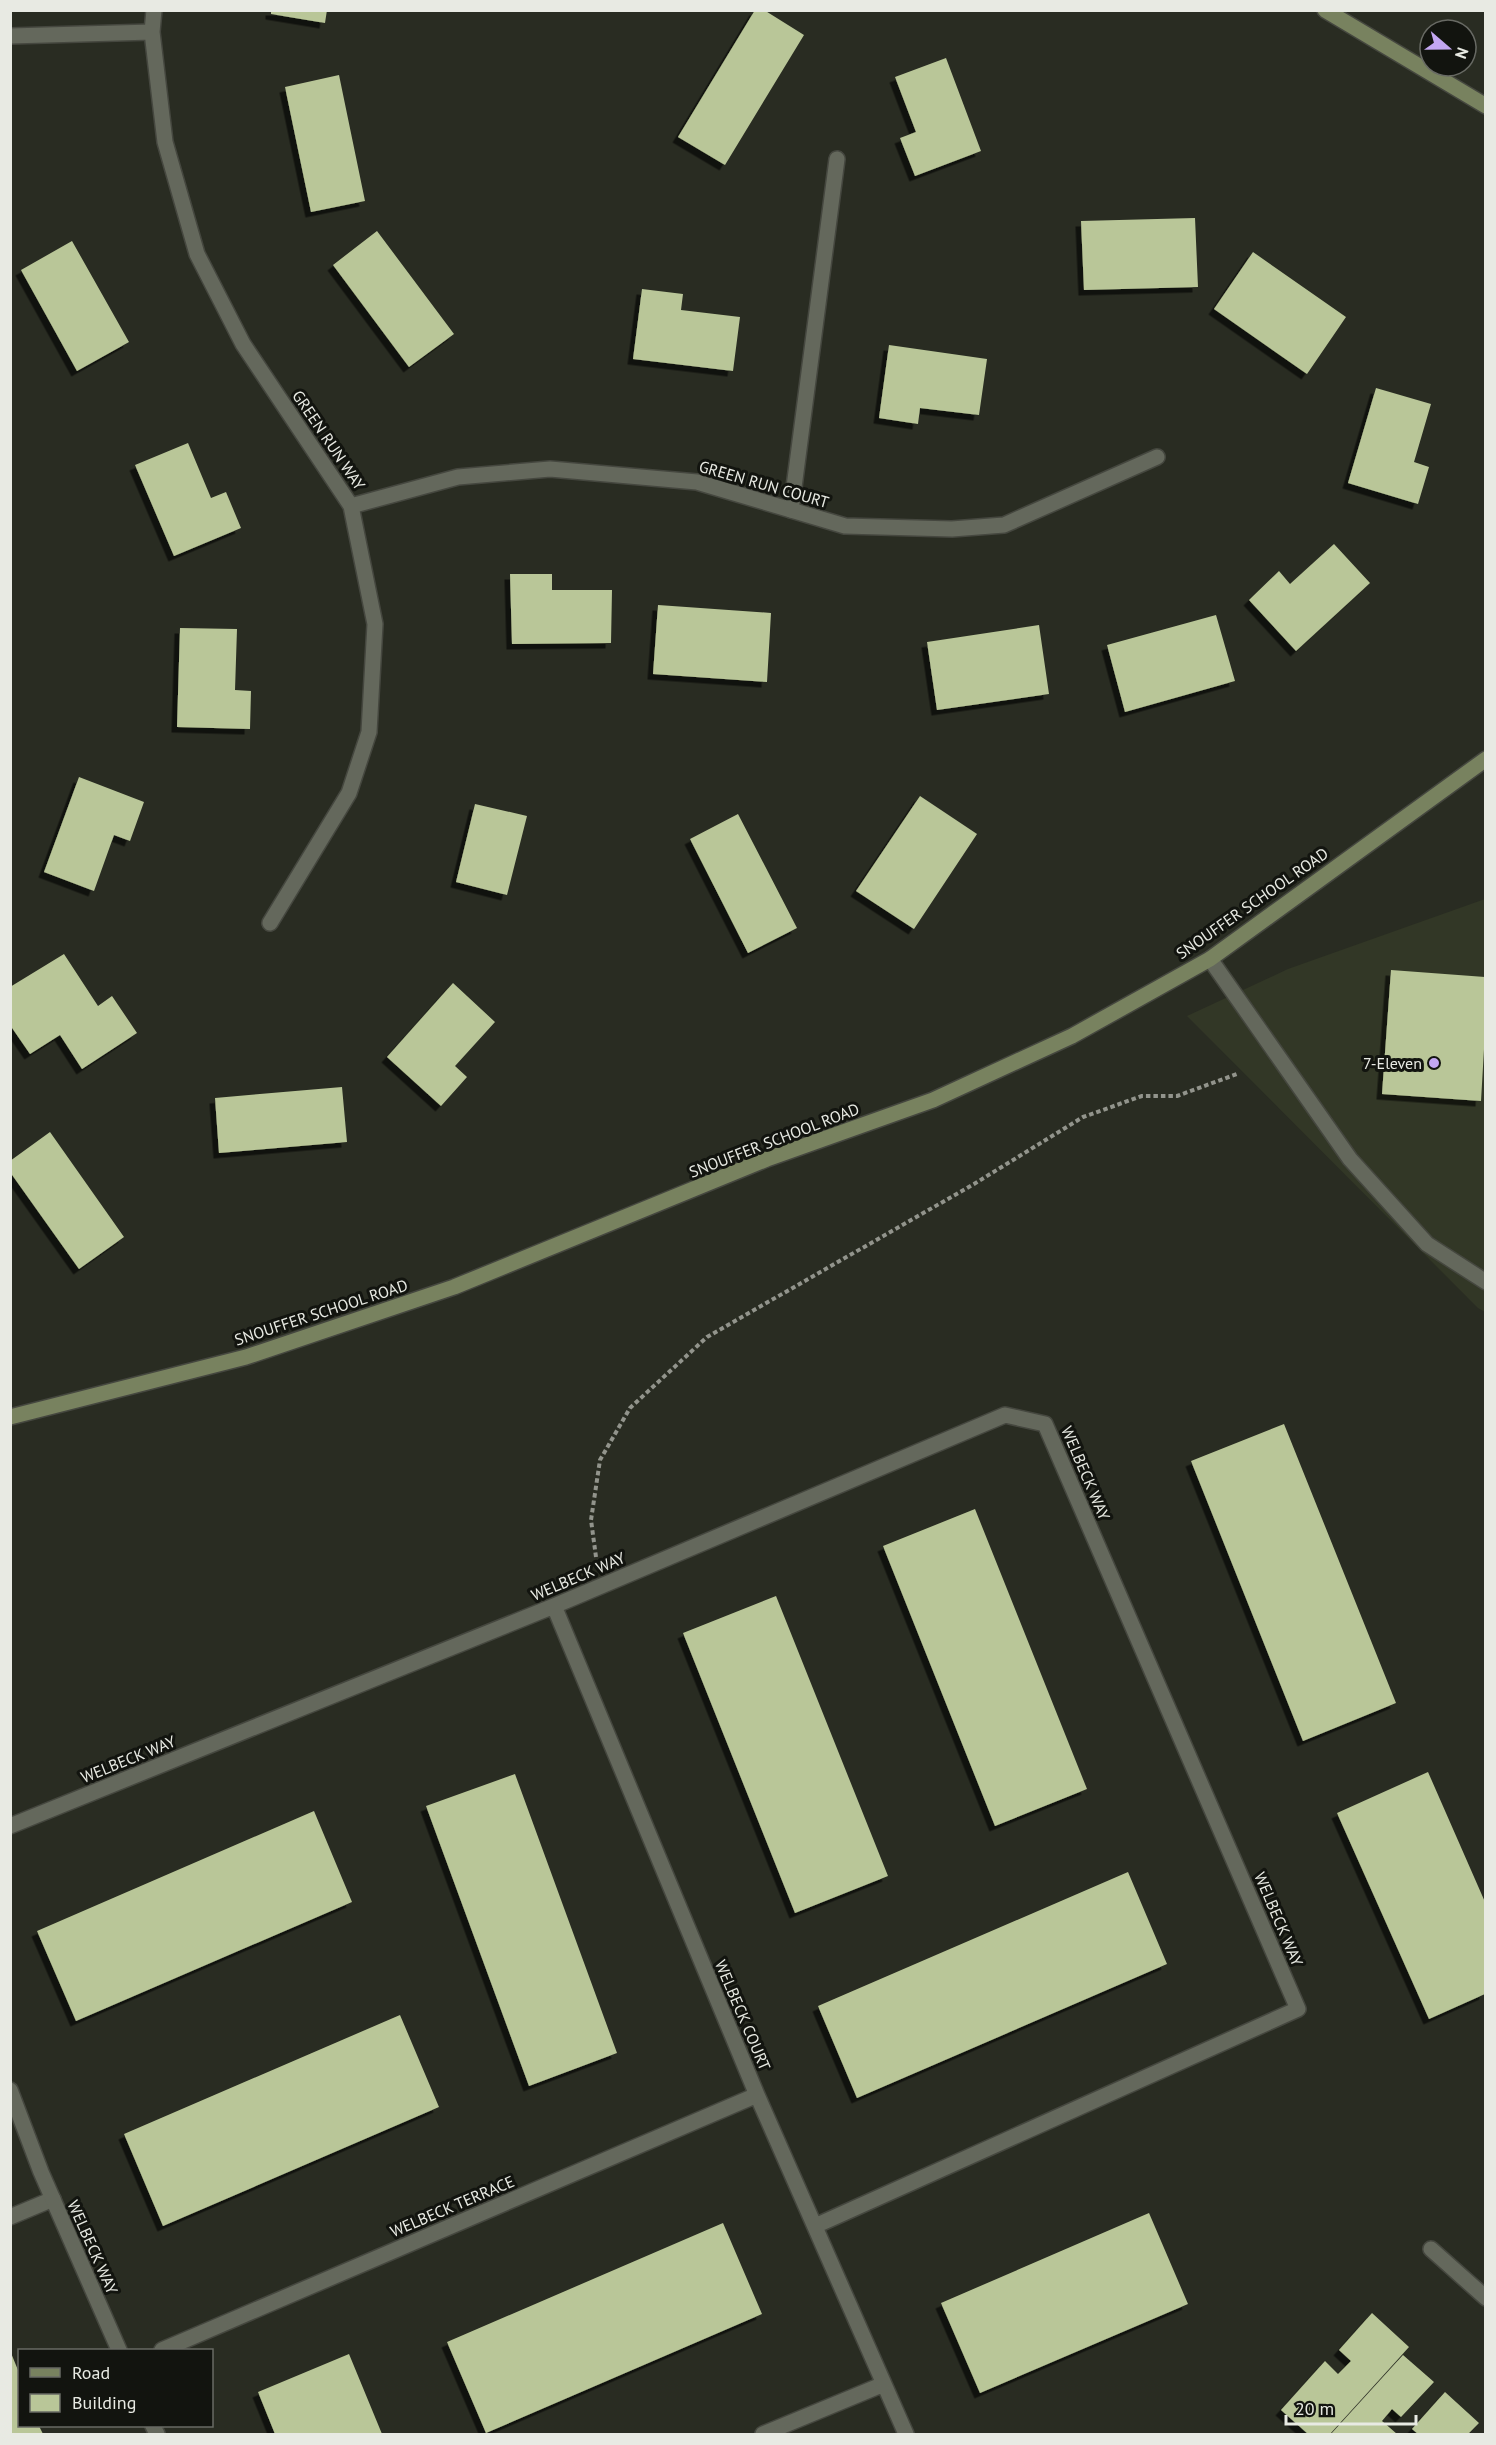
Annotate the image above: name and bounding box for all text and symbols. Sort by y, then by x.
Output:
north arrow [1418,18,1478,78]
text: N [1451,45,1473,61]
street label: GREEN RUN WAY [288,386,370,494]
street label: GREEN RUN COURT [697,456,831,512]
street label: SNOUFFER SCHOOL ROAD [1172,843,1332,963]
place label: 7-Eleven [1363,1053,1422,1073]
marker: 7-Eleven [1427,1056,1441,1070]
street label: SNOUFFER SCHOOL ROAD [686,1098,862,1182]
street label: SNOUFFER SCHOOL ROAD [232,1275,410,1349]
street label: WELBECK WAY [1057,1423,1115,1523]
street label: WELBECK WAY [528,1547,628,1605]
street label: WELBECK WAY [78,1731,178,1787]
street label: WELBECK WAY [1250,1869,1308,1969]
street label: WELBECK COURT [711,1957,775,2073]
street label: WELBECK TERRACE [387,2171,517,2241]
street label: WELBECK WAY [63,2197,123,2297]
legend [18,2349,213,2427]
text: Road [72,2361,110,2384]
scale bar [1286,2388,1416,2426]
text: Building [72,2391,136,2414]
text: 20 m [1295,2397,1334,2420]

